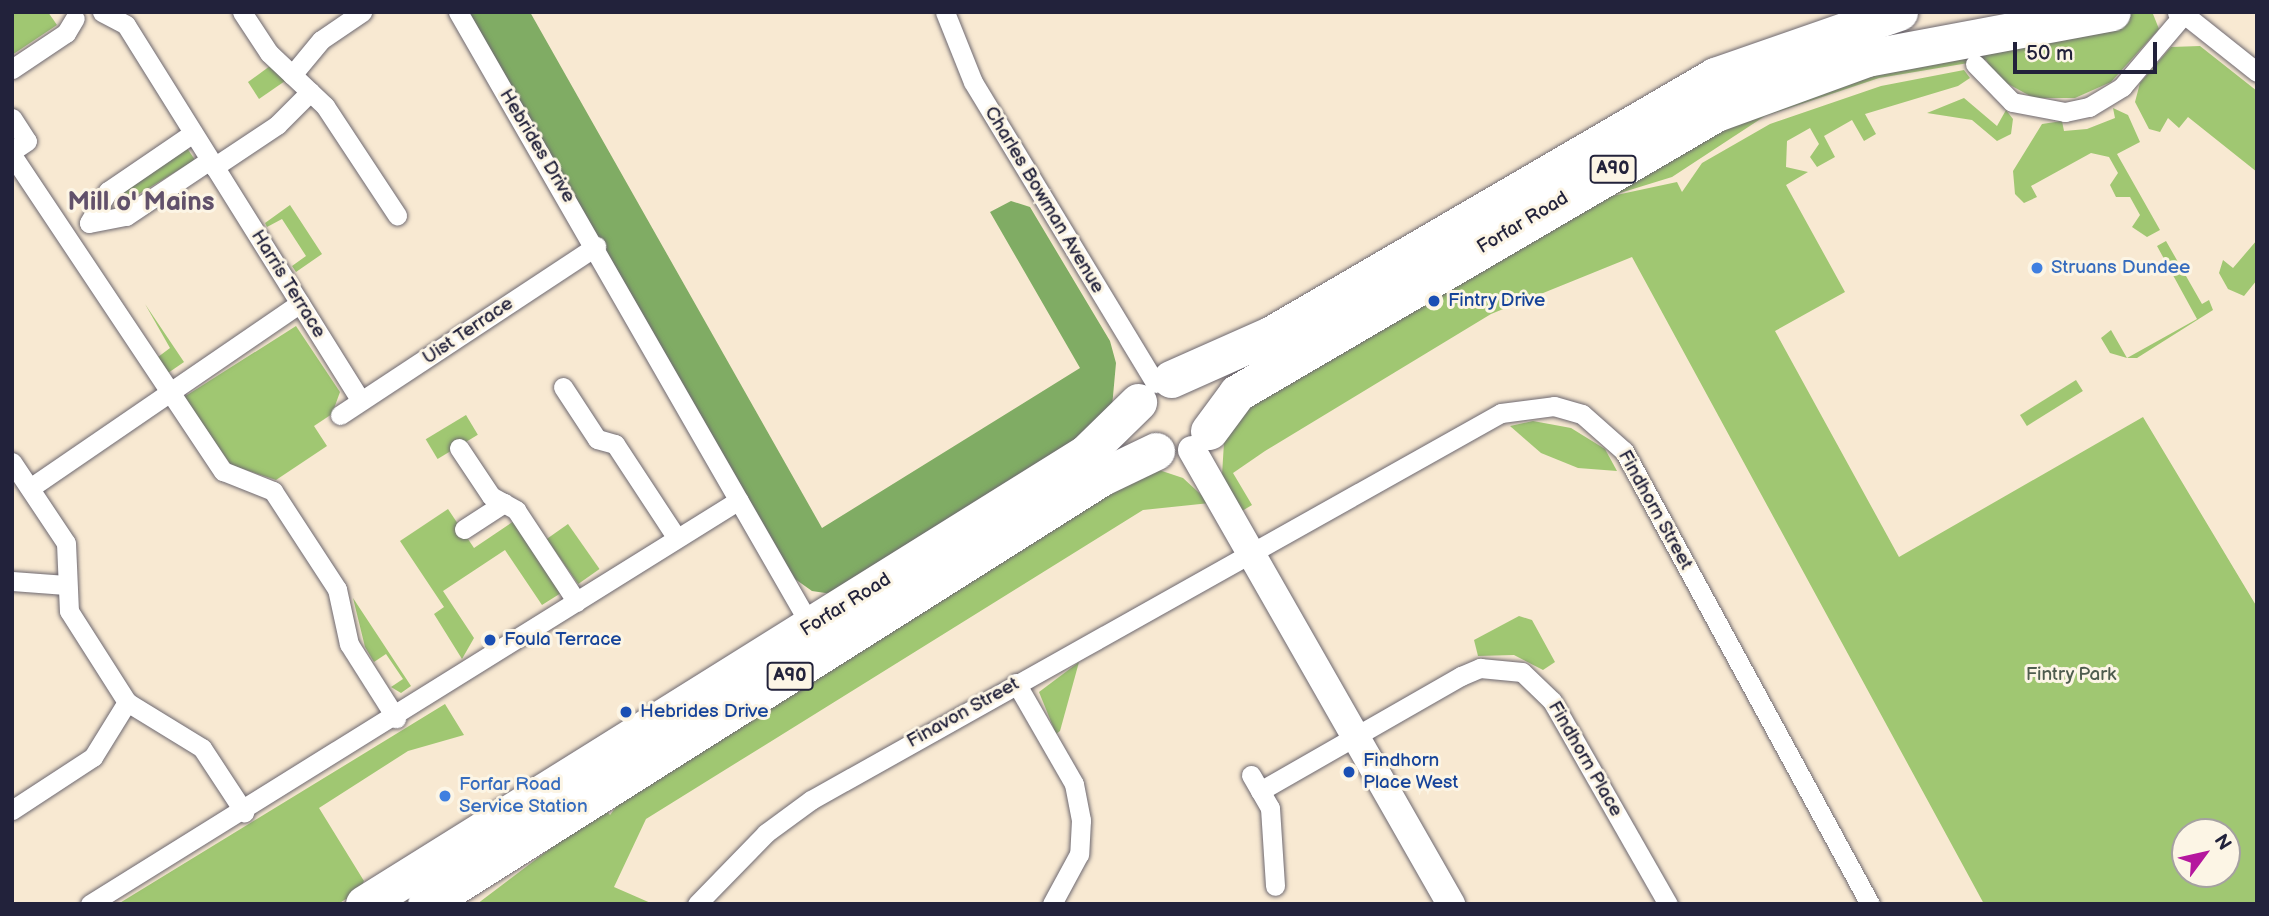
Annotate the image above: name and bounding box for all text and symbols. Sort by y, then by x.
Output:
scale bar [2017,28,2160,72]
text: 50 m [2026,41,2073,66]
street label: Hebrides Drive [494,85,580,207]
street label: Charles Bowman Avenue [979,102,1109,298]
road number: A90 [1588,154,1638,184]
district label: Mill o' Mains [67,187,215,219]
street label: Forfar Road [1473,187,1573,259]
street label: Harris Terrace [246,226,330,342]
place label: Struans Dundee [2051,257,2190,279]
marker: Struans Dundee [2029,260,2045,276]
place label: Fintry Drive [1448,290,1547,312]
street label: Uist Terrace [418,292,518,370]
marker: Fintry Drive [1426,293,1442,309]
street label: Findhorn Street [1613,446,1697,574]
street label: Forfar Road [797,568,895,642]
place label: Foula Terrace [504,629,622,651]
marker: Foula Terrace [482,632,498,648]
road number: A90 [766,662,814,690]
park label: Fintry Park [2025,664,2117,686]
street label: Finavon Street [903,673,1023,753]
street label: Findhorn Place [1543,697,1627,821]
place label: Hebrides Drive [640,701,769,723]
marker: Hebrides Drive [618,704,634,720]
place label: Findhorn Place West [1363,750,1459,794]
marker: Findhorn Place West [1341,764,1357,780]
place label: Forfar Road Service Station [459,774,588,818]
marker: Forfar Road Service Station [437,788,453,804]
north arrow [2171,818,2241,888]
text: N [2209,830,2236,855]

